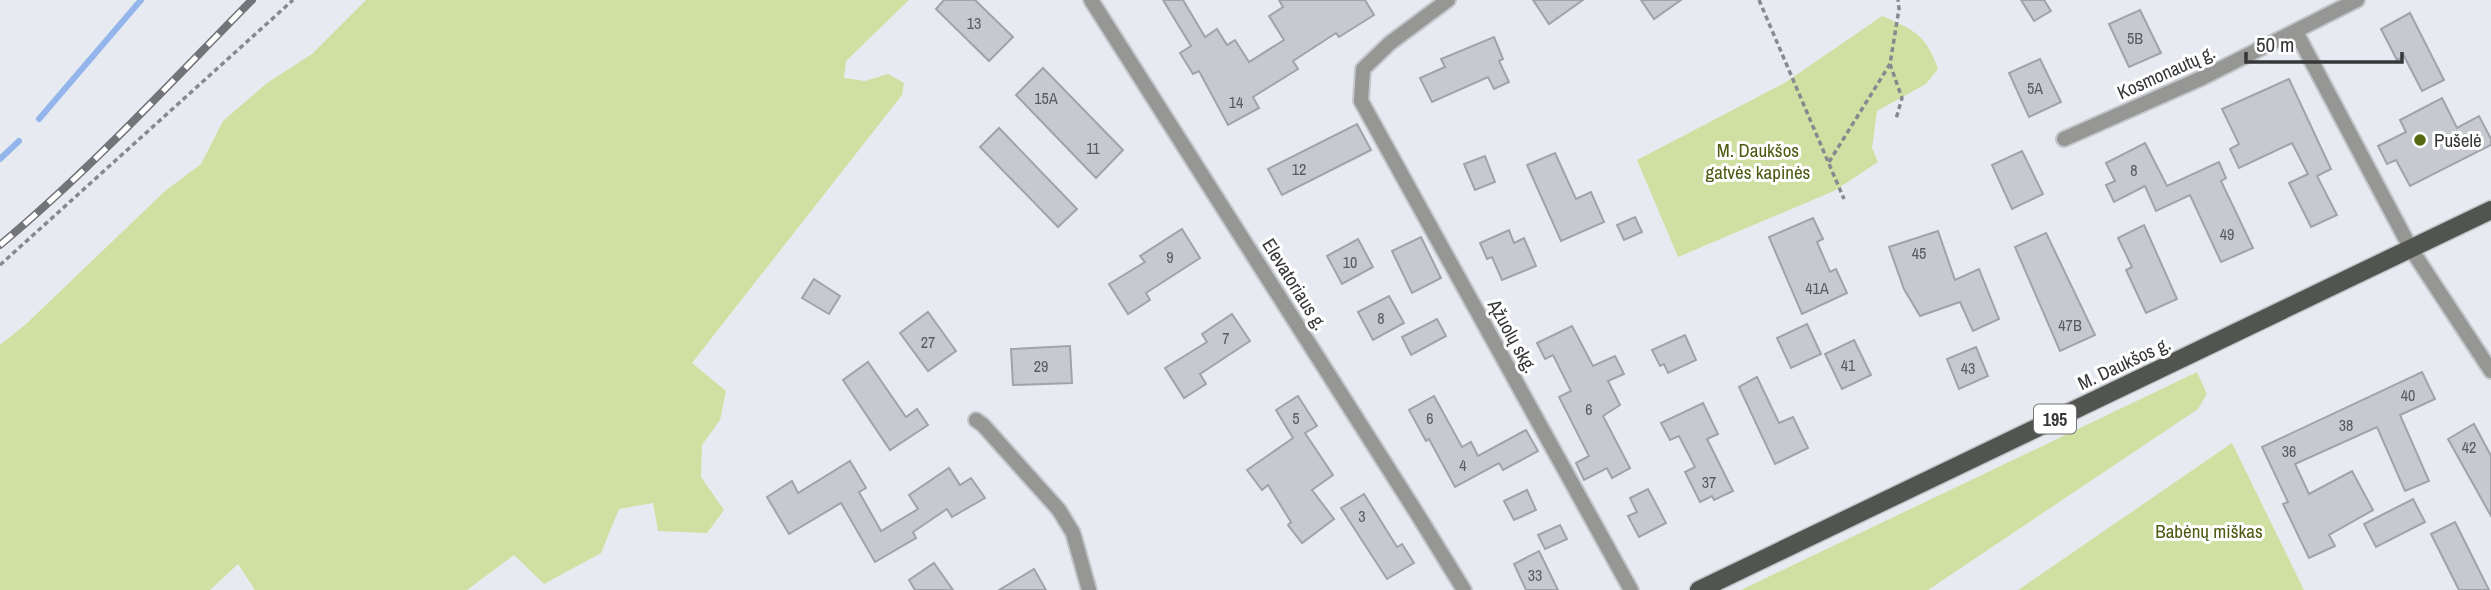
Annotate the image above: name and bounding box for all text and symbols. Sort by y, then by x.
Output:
house number: 13 [967,12,981,34]
scale bar [2246,21,2402,65]
house number: 5B [2127,27,2143,49]
text: 50 m [2256,30,2294,59]
street label: Kosmonautų g. [2113,39,2219,105]
house number: 5A [2027,77,2043,99]
house number: 15A [1034,87,1058,109]
house number: 14 [1229,91,1243,113]
place label: Pušelė [2434,127,2482,153]
marker: Pušelė [2412,132,2428,148]
house number: 11 [1086,137,1101,159]
park label: M. Daukšos gatvės kapinės [1706,137,1811,185]
house number: 12 [1292,158,1306,180]
house number: 8 [2130,159,2138,181]
house number: 49 [2220,223,2234,245]
street label: Elevatoriaus g. [1256,233,1334,335]
house number: 45 [1912,242,1926,264]
house number: 9 [1166,246,1174,268]
house number: 10 [1343,251,1357,273]
house number: 41A [1805,277,1829,299]
street label: Ąžuolų skg. [1482,294,1544,378]
house number: 8 [1377,307,1385,329]
house number: 47B [2058,314,2082,336]
house number: 7 [1222,327,1230,349]
street label: M. Daukšos g. [2073,330,2175,396]
house number: 27 [921,331,935,353]
house number: 41 [1841,354,1856,376]
house number: 29 [1034,355,1048,377]
house number: 43 [1961,357,1975,379]
house number: 40 [2401,384,2415,406]
house number: 6 [1585,398,1593,420]
road number: 195 [2034,404,2076,433]
house number: 5 [1292,407,1300,429]
house number: 6 [1426,407,1434,429]
house number: 38 [2339,414,2353,436]
house number: 42 [2462,436,2476,458]
house number: 36 [2282,440,2296,462]
house number: 4 [1459,454,1467,476]
house number: 37 [1702,471,1716,493]
house number: 3 [1358,505,1366,527]
park label: Babėnų miškas [2155,518,2263,544]
house number: 33 [1528,564,1542,586]

